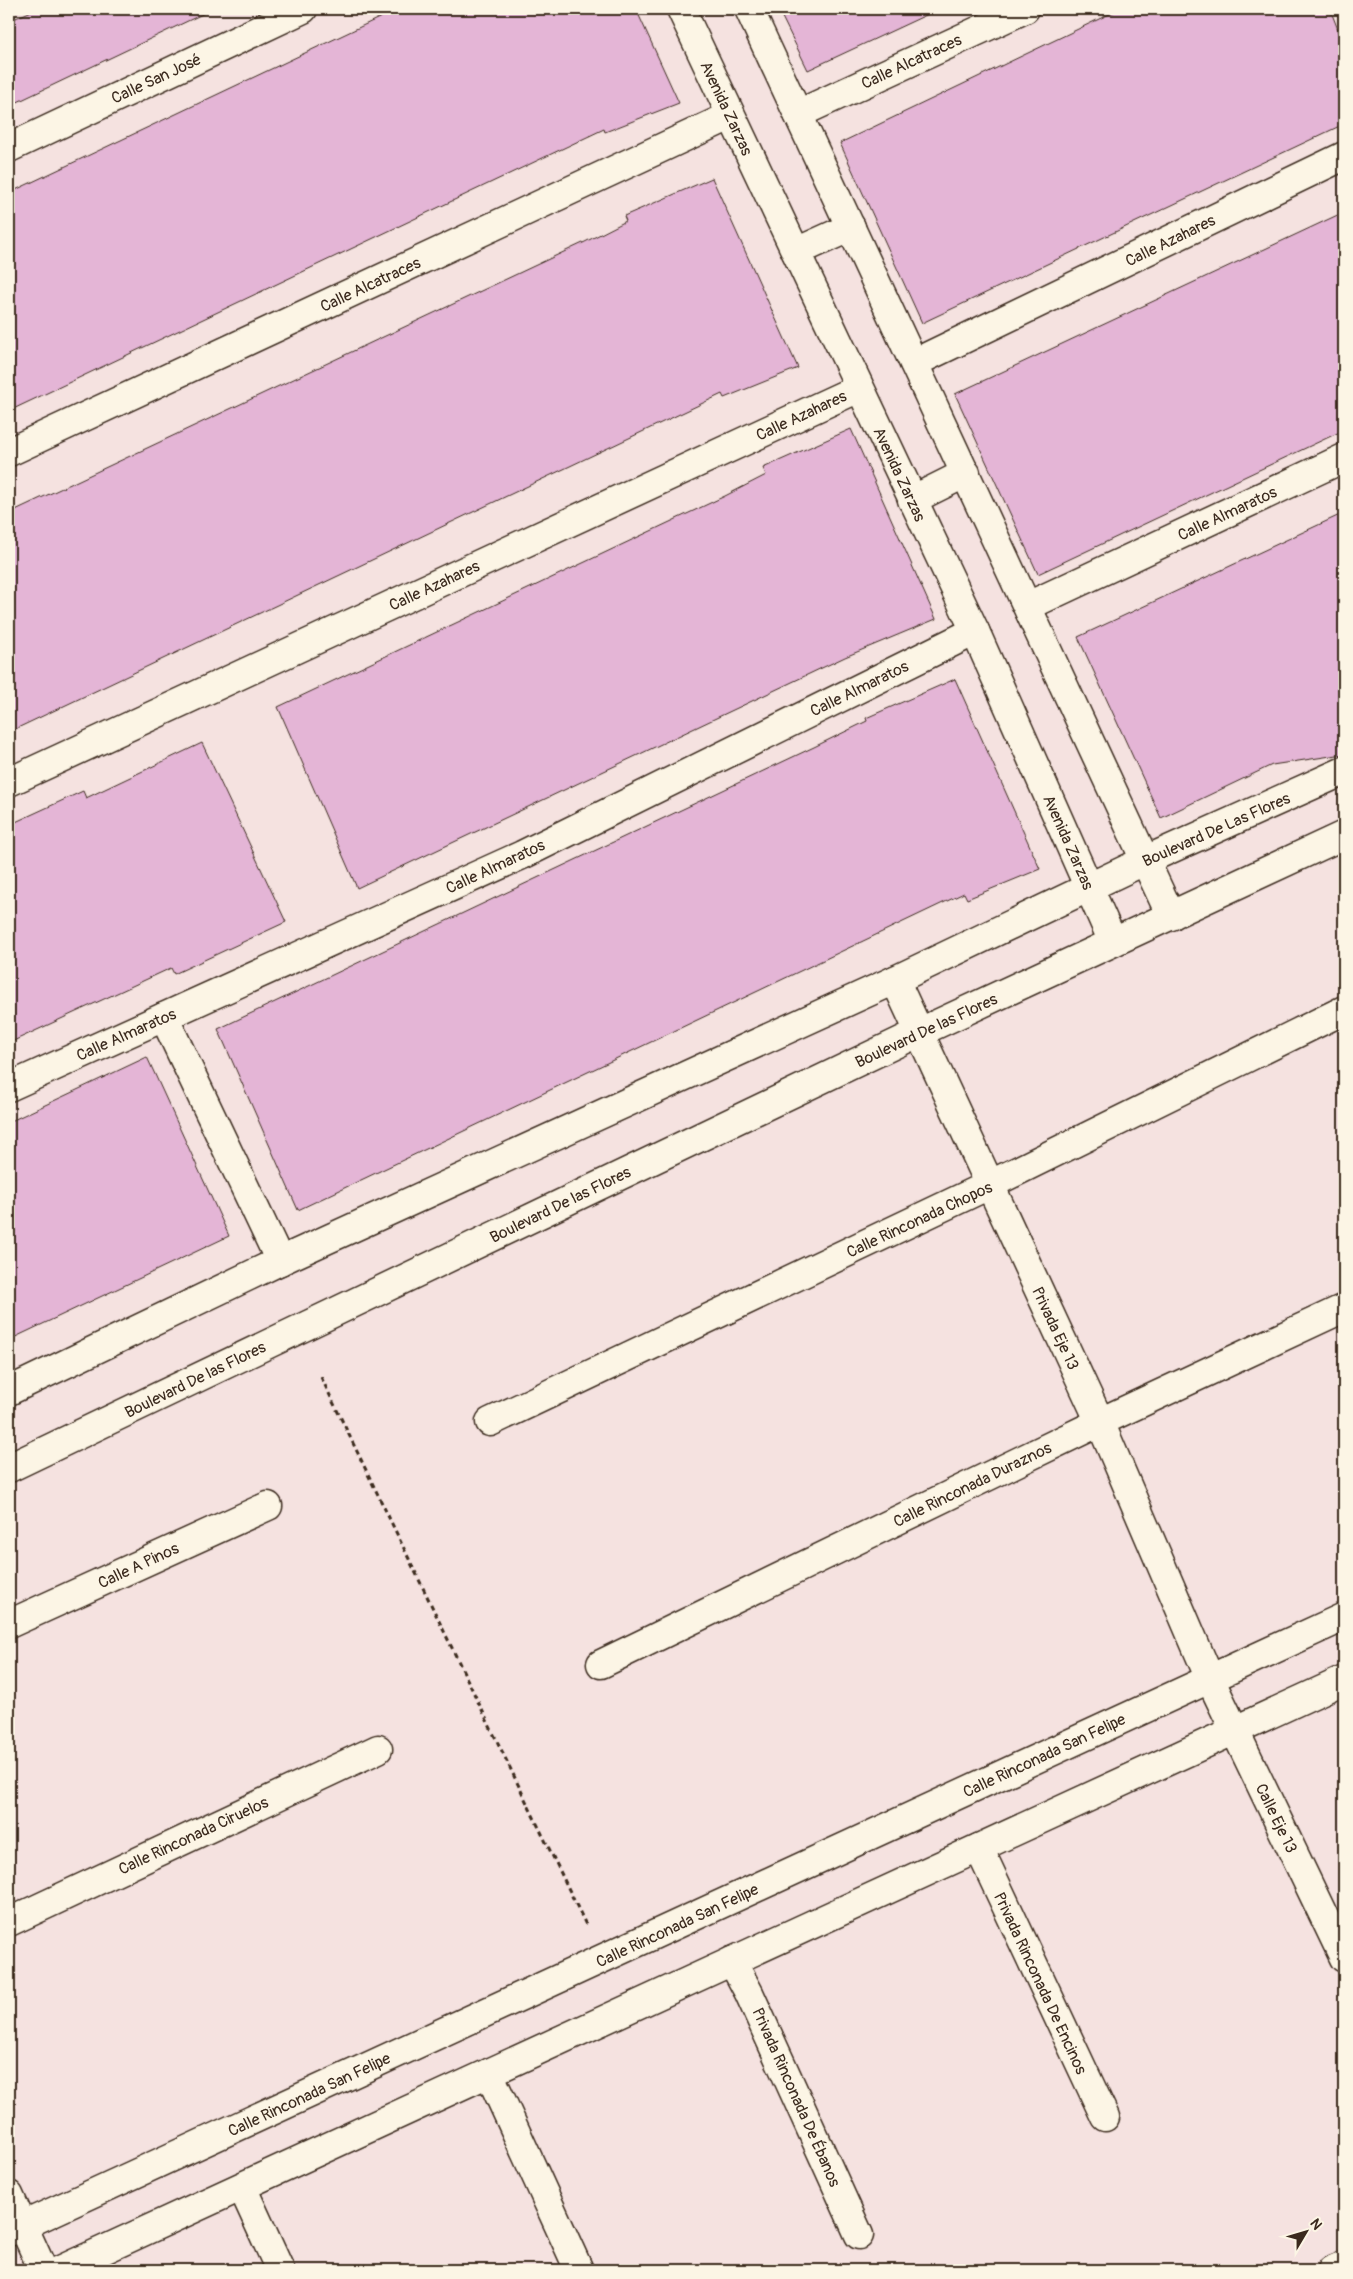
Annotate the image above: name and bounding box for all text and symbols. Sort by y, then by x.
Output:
street label: Calle Alcatraces [858,30,965,94]
street label: Calle San José [108,49,205,108]
street label: Avenida Zarzas [696,58,757,159]
street label: Calle Azahares [1122,211,1219,271]
street label: Calle Alcatraces [317,253,424,317]
street label: Calle Azahares [753,386,850,446]
street label: Avenida Zarzas [869,424,930,525]
street label: Calle Almaratos [1175,482,1280,546]
street label: Calle Azahares [386,556,483,616]
street label: Calle Almaratos [807,656,912,721]
street label: Boulevard De Las Flores [1139,788,1293,872]
street label: Avenida Zarzas [1038,792,1098,893]
street label: Calle Almaratos [443,835,548,899]
street label: Boulevard De las Flores [852,989,1001,1073]
street label: Calle Almaratos [73,1004,179,1066]
street label: Boulevard De las Flores [487,1162,634,1248]
street label: Calle Rinconada Chopos [843,1177,995,1262]
street label: Privada Eje 13 [1027,1284,1083,1373]
street label: Boulevard De las Flores [122,1337,269,1423]
street label: Calle Rinconada Duraznos [890,1438,1055,1532]
street label: Calle A Pinos [95,1539,182,1593]
street label: Calle Rinconada San Felipe [960,1709,1129,1802]
street label: Calle Eje 13 [1251,1780,1302,1857]
street label: Calle Rinconada Ciruelos [115,1792,272,1879]
street label: Calle Rinconada San Felipe [593,1879,762,1972]
street label: Privada Rinconada De Encinos [989,1889,1091,2078]
street label: Privada Rinconada De Ébanos [747,2005,845,2190]
street label: Calle Rinconada San Felipe [225,2048,394,2141]
north arrow [1280,2206,1330,2256]
text: N [1306,2215,1325,2233]

